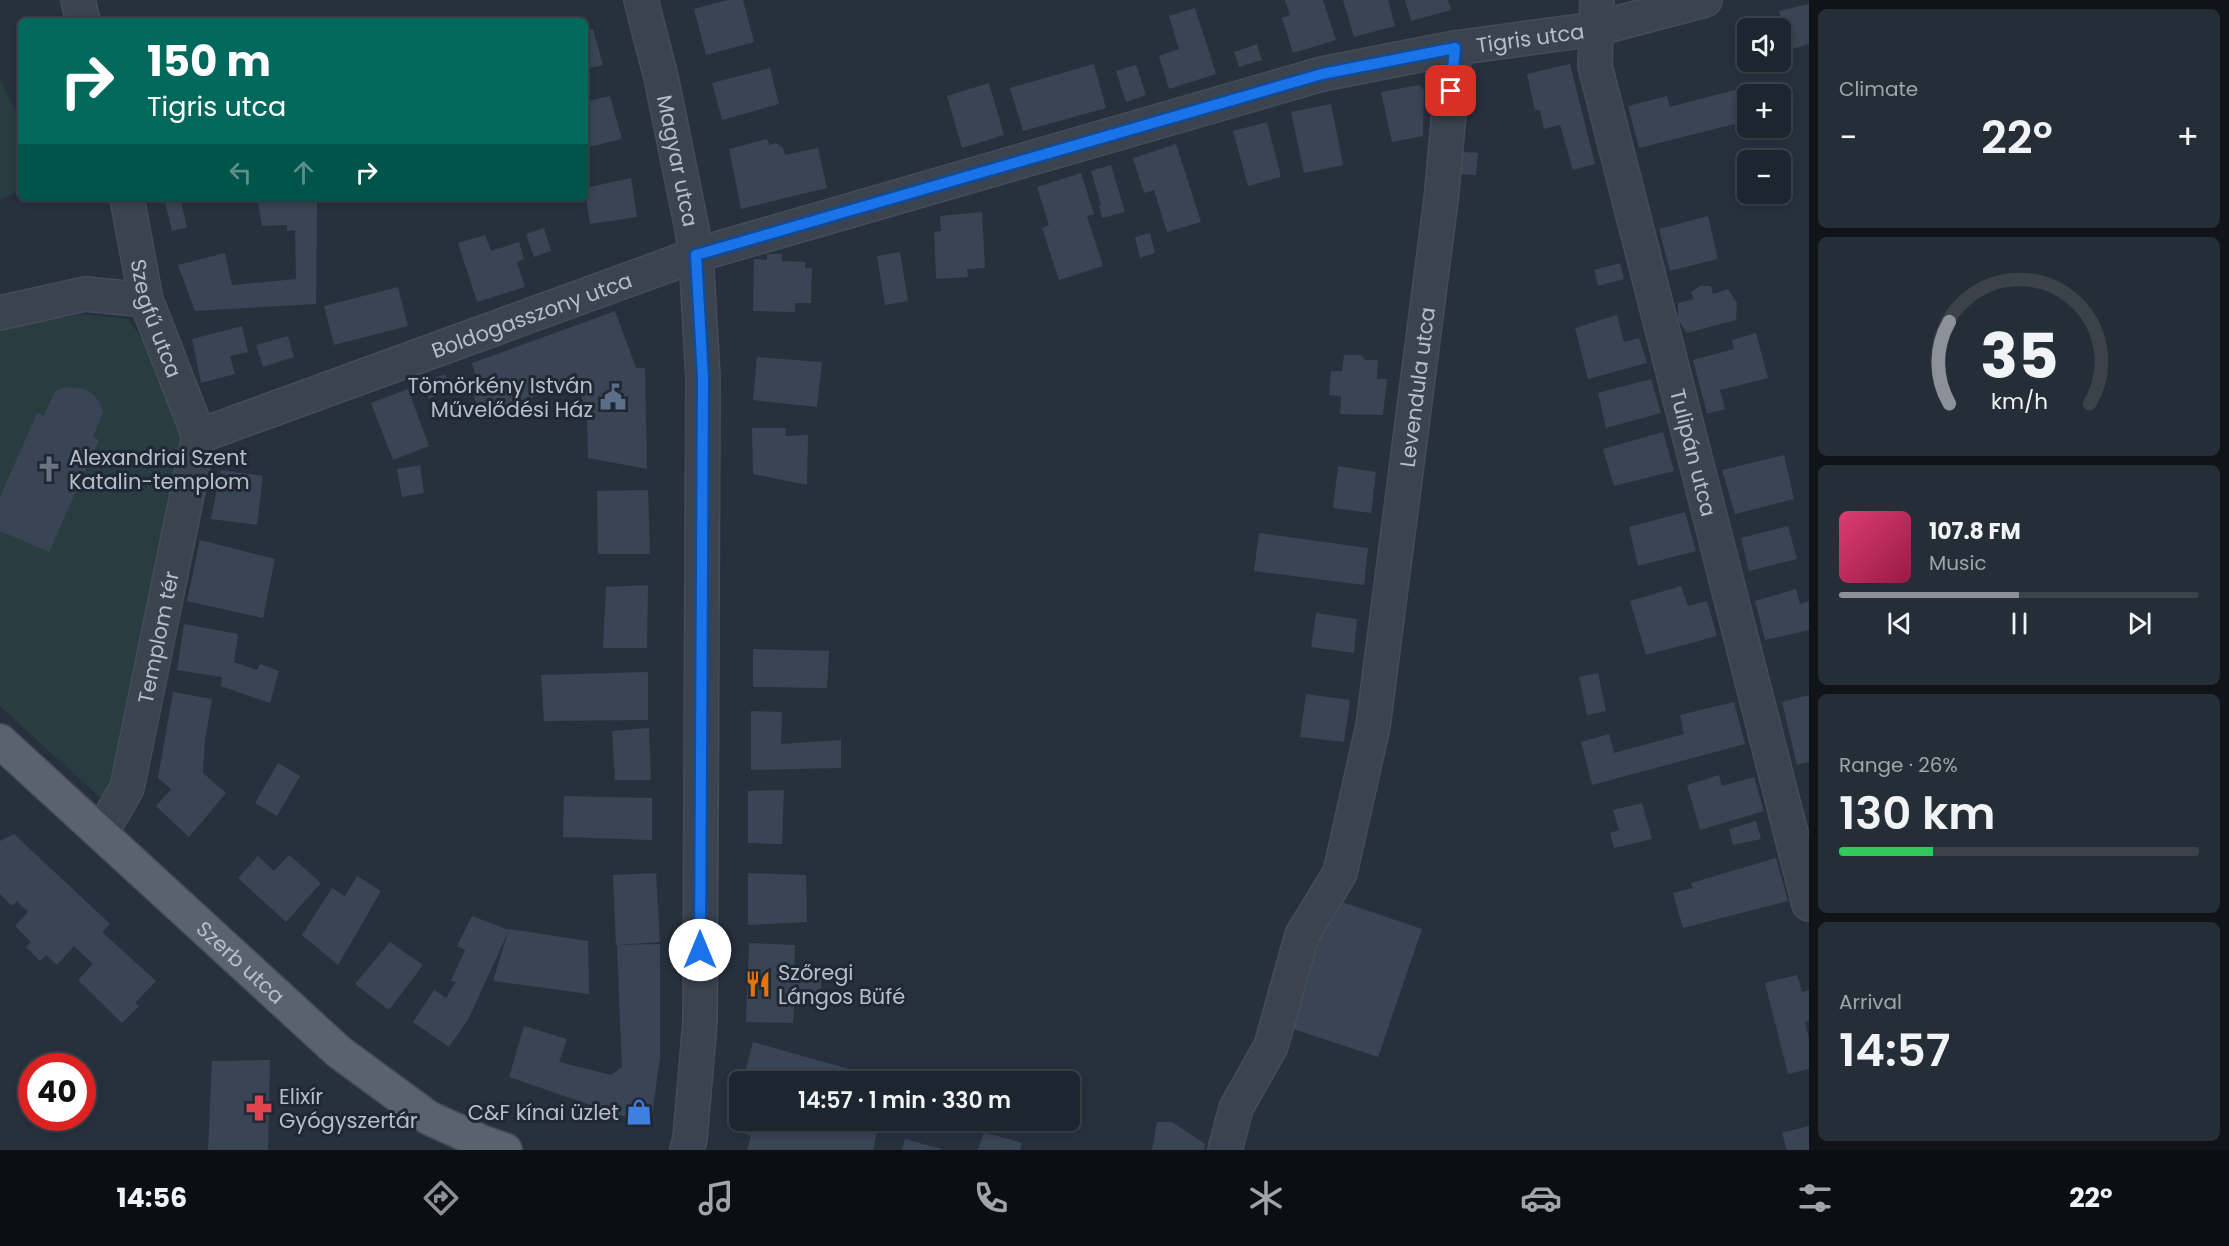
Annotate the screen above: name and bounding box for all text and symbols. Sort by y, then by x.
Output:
street label: Tigris utca [1475,16,1586,59]
map controls [1737,18,1791,204]
button: sound [1737,18,1791,72]
text: 150 m [147,32,271,91]
icon: right [48,42,126,120]
pin [1425,65,1476,116]
icon: arrive [1434,74,1467,107]
text: Climate [1839,75,1918,103]
button: + [1737,84,1791,138]
text: Tigris utca [147,88,286,125]
street label: Magyar utca [650,92,706,229]
text: 22° [1981,106,2053,169]
text: − [1839,114,1857,161]
text: + [2176,114,2199,161]
button: − [1737,150,1791,204]
icon: left [224,156,257,189]
icon: ahead [287,156,320,189]
icon: right [350,156,383,189]
street label: Szegfű utca [124,257,189,382]
street label: Boldogasszony utca [427,265,636,365]
street label: Levendula utca [1392,305,1442,469]
text: 35 [1980,312,2058,400]
place label: Tömörkény István Művelődési Ház [407,371,593,424]
public building icon: Tömörkény István Művelődési Ház [598,382,628,412]
street label: Tulipán utca [1663,386,1724,519]
text: km/h [1990,386,2048,417]
place label: Alexandriai Szent Katalin-templom [69,443,250,496]
church icon: Alexandriai Szent Katalin-templom [34,454,64,484]
text: 107.8 FM [1929,516,2021,547]
text: Music [1929,549,1987,577]
street label: Templom tér [130,568,186,706]
icon: previous [1883,607,1916,640]
icon: pause [2003,607,2036,640]
icon: next [2123,607,2156,640]
text: Range · 26% [1839,751,1958,779]
text: 130 km [1839,782,1995,845]
street label: Szerb utca [190,914,292,1010]
position arrow [668,918,732,982]
place label: Szőregi Lángos Büfé [778,958,905,1011]
restaurant icon: Szőregi Lángos Büfé [743,969,773,999]
text: Arrival [1839,988,1902,1016]
text: 14:57 [1839,1019,1951,1082]
speed limit sign: 40 [18,1053,96,1131]
place label: Elixír Gyógyszertár [279,1082,418,1135]
text: 14:57 · 1 min · 330 m [798,1085,1011,1116]
pharmacy icon: Elixír Gyógyszertár [244,1093,274,1123]
shop icon: C&F kínai üzlet [624,1097,654,1127]
place label: C&F kínai üzlet [468,1098,619,1127]
icon: directions [420,1177,462,1219]
icon: music [695,1177,737,1219]
icon: phone [970,1177,1012,1219]
icon: climate [1245,1177,1287,1219]
icon: car [1520,1177,1562,1219]
icon: filters [1794,1177,1836,1219]
text: 14:56 [116,1179,187,1216]
text: 22° [2069,1179,2113,1216]

